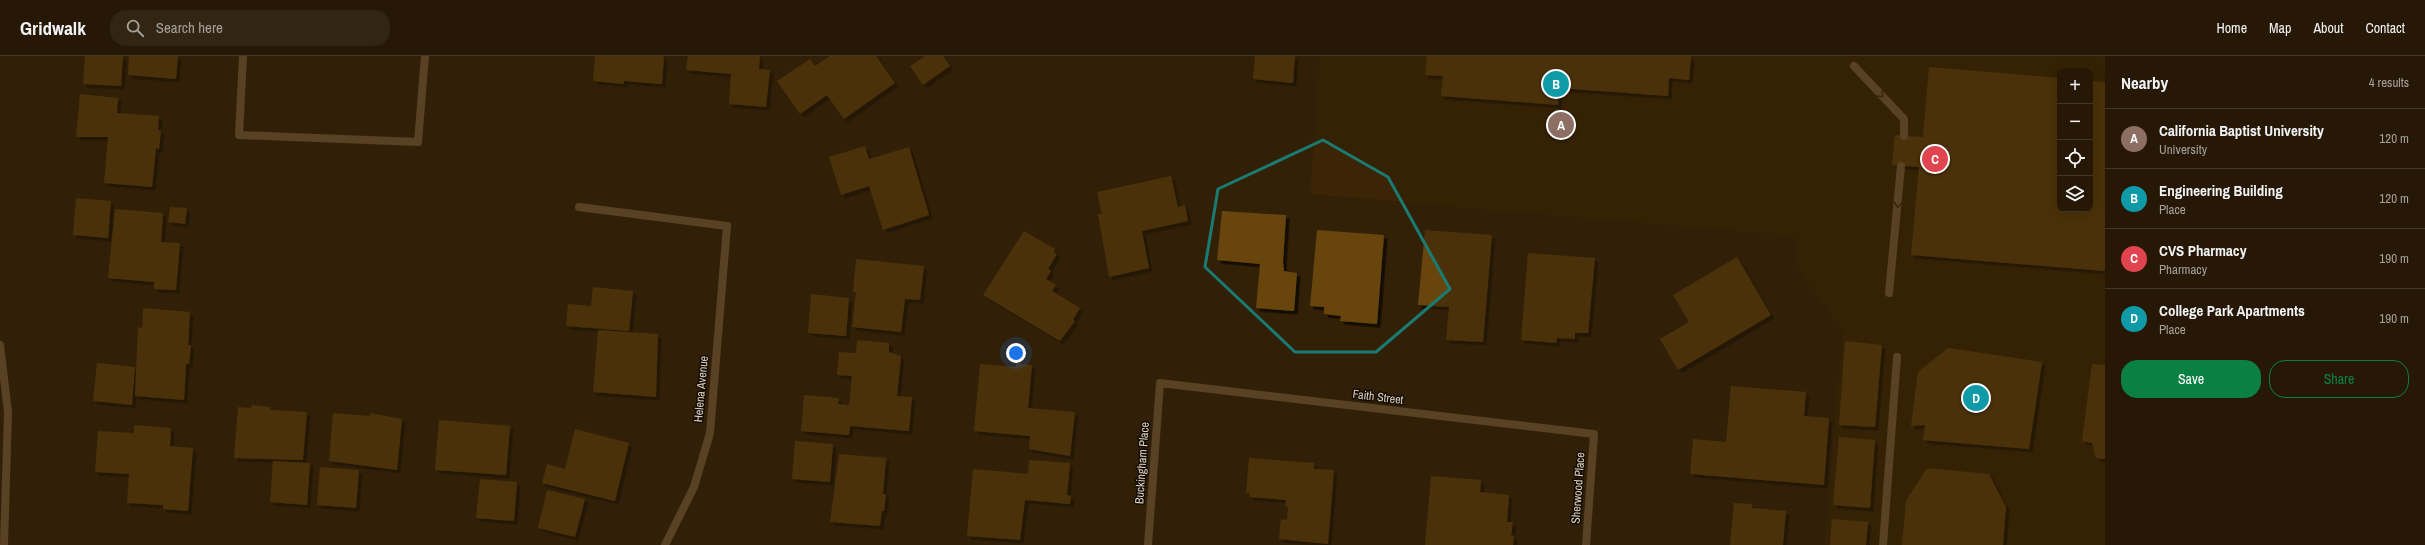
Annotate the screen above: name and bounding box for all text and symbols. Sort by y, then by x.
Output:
search box [110,10,390,46]
text: Gridwalk [20,15,86,41]
icon: search [124,17,146,39]
text: Search here [156,17,223,38]
text: Home [2216,19,2247,37]
text: Map [2269,19,2291,37]
text: About [2313,19,2343,37]
text: Contact [2365,19,2405,37]
map controls [2057,68,2093,212]
button: + [2057,68,2093,104]
pin: B [1543,69,1569,99]
text: Nearby [2121,71,2168,94]
text: 4 results [2369,74,2409,91]
one-way arrow [1876,90,1883,97]
button: − [2057,104,2093,140]
pin: A [1548,110,1574,140]
text: California Baptist University [2159,120,2324,141]
text: A [2130,130,2138,147]
text: 120 m [2379,130,2409,147]
button: locate [2057,140,2093,176]
text: University [2159,141,2207,158]
pin: C [1922,144,1948,174]
button: layers [2057,176,2093,212]
text: Engineering Building [2159,180,2283,201]
text: B [2130,190,2138,207]
text: 120 m [2379,190,2409,207]
text: Place [2159,201,2186,218]
one-way arrow [1893,202,1902,208]
text: CVS Pharmacy [2159,240,2247,261]
text: C [2130,250,2138,267]
text: 190 m [2379,250,2409,267]
text: Pharmacy [2159,261,2207,278]
text: College Park Apartments [2159,300,2305,321]
text: D [2130,310,2138,327]
text: 190 m [2379,310,2409,327]
text: Place [2159,321,2186,338]
your location [1006,343,1026,363]
street label: Helena Avenue [690,355,712,423]
button: Save [2121,360,2261,398]
button: Share [2269,360,2409,398]
pin: D [1963,383,1989,413]
street label: Faith Street [1352,386,1405,408]
street label: Buckingham Place [1131,422,1153,504]
street label: Sherwood Place [1568,452,1588,524]

